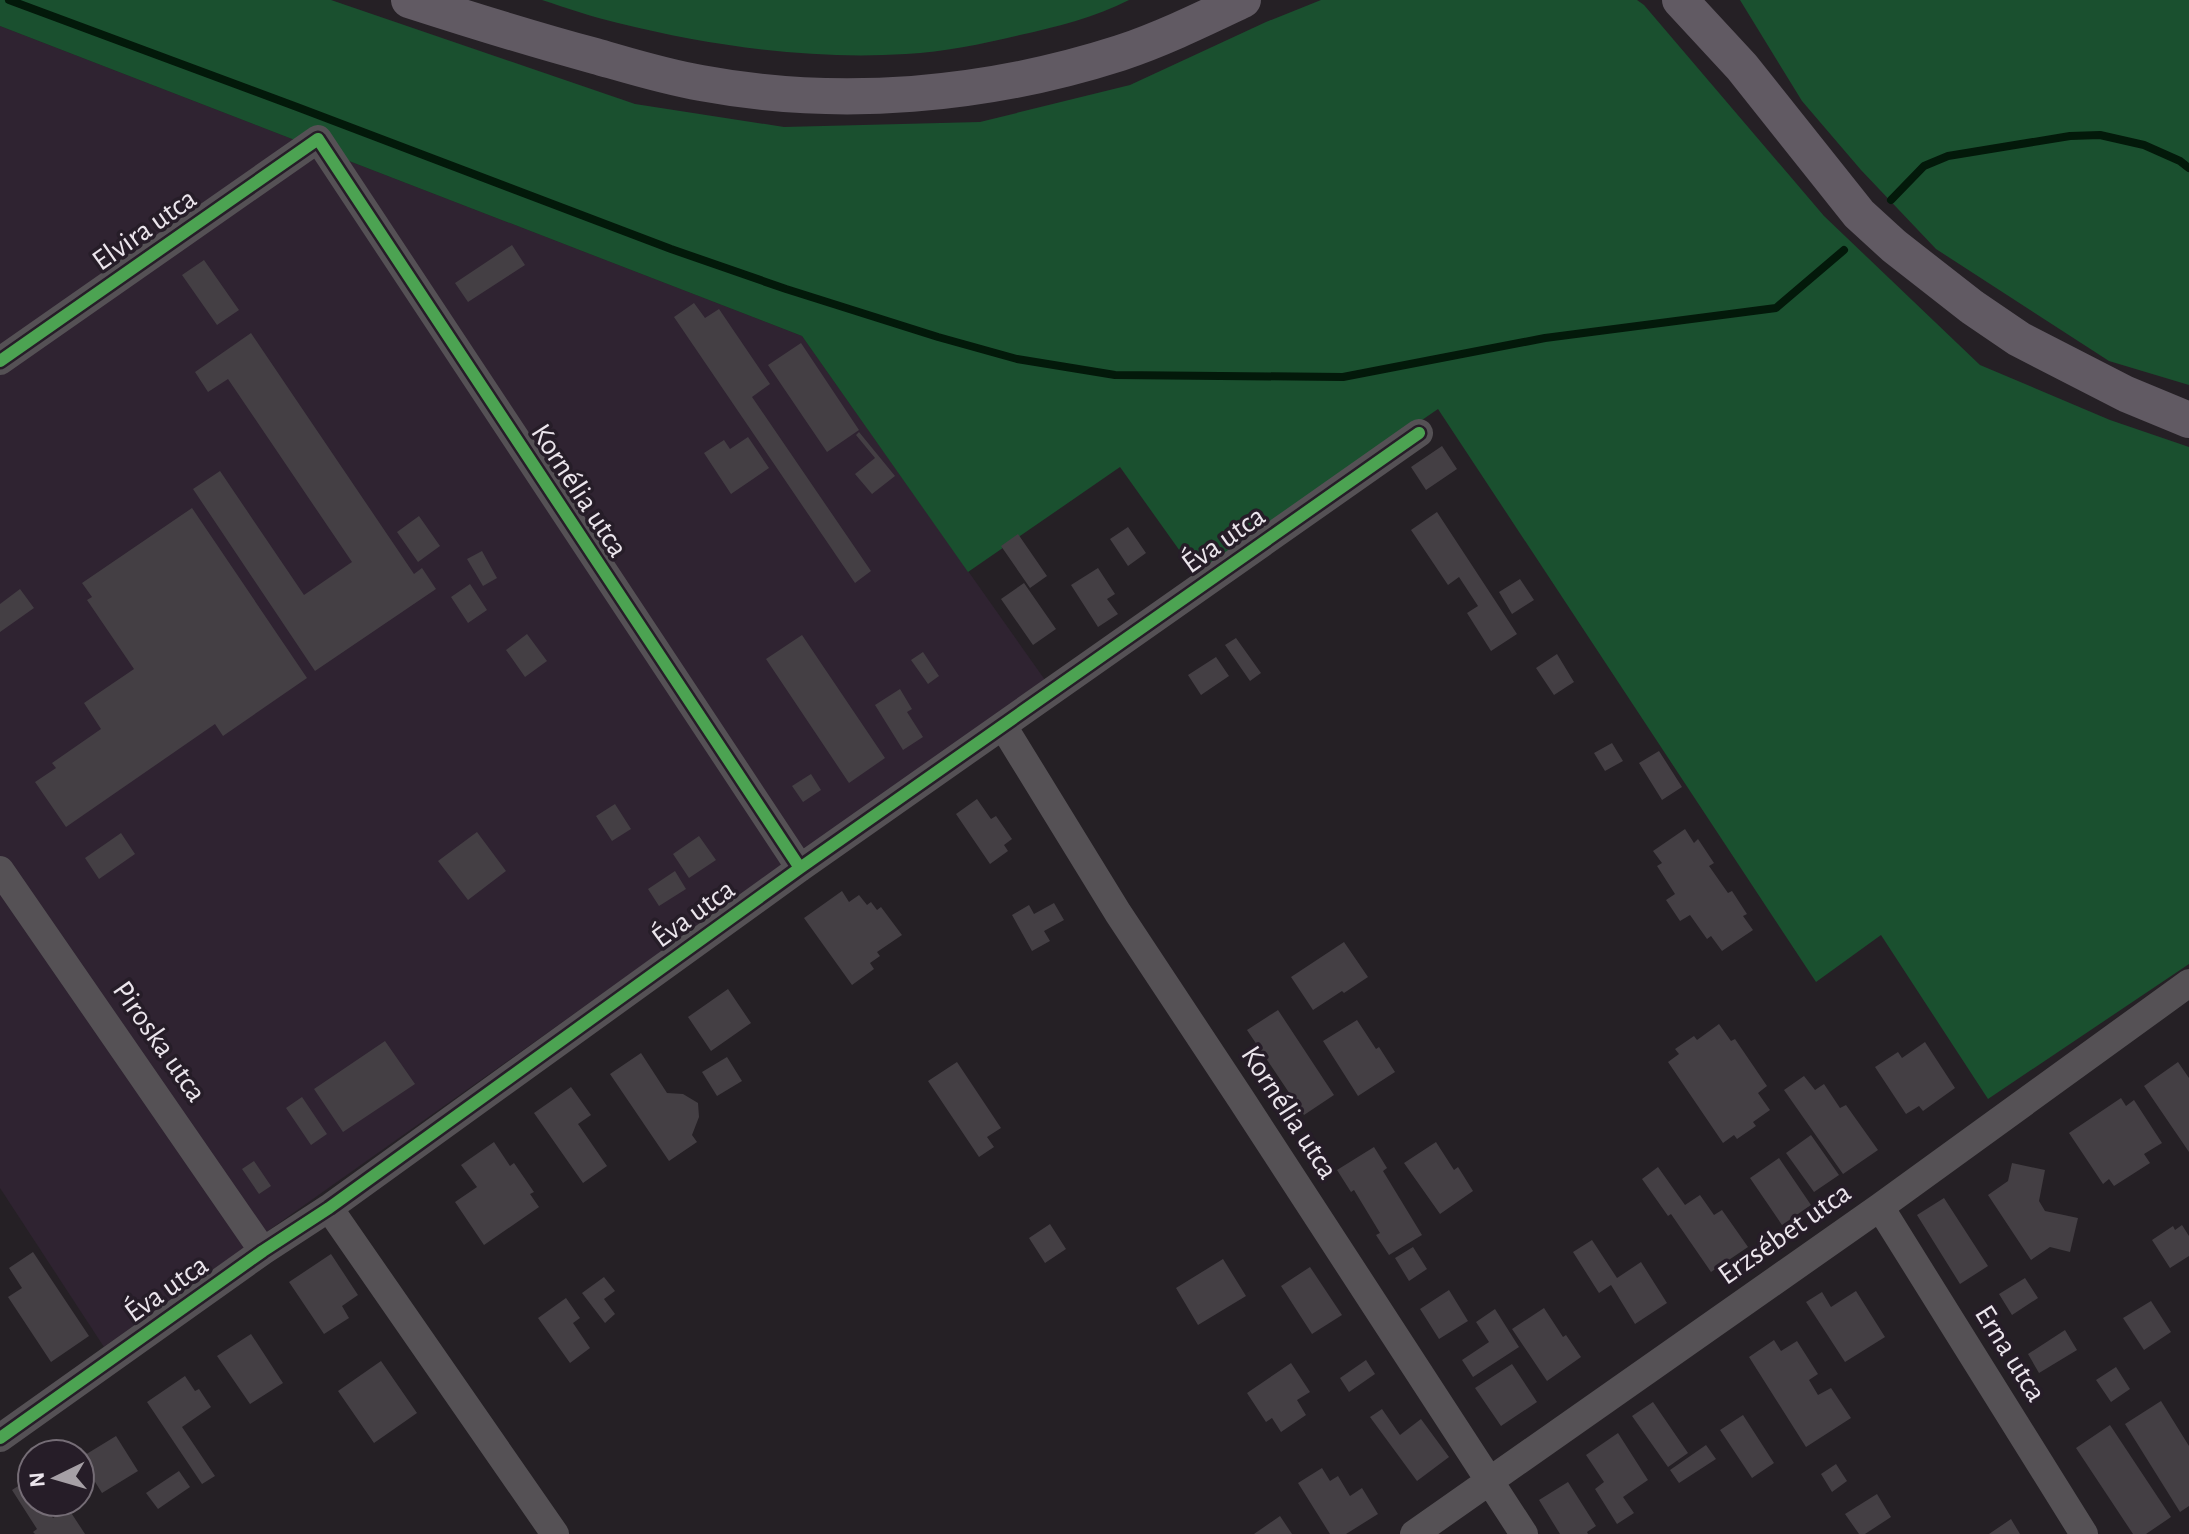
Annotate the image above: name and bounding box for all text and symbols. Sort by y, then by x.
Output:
street label: Elvira utca [87,183,202,276]
street label: Kornélia utca [525,419,633,563]
street label: Éva utca [1175,499,1271,579]
street label: Éva utca [646,872,740,954]
street label: Piroska utca [107,976,212,1107]
street label: Kornélia utca [1235,1041,1343,1185]
street label: Erzsébet utca [1713,1177,1856,1290]
street label: Éva utca [118,1248,214,1328]
street label: Erna utca [1969,1300,2051,1407]
north arrow [16,1438,96,1518]
text: N [25,1471,49,1488]

